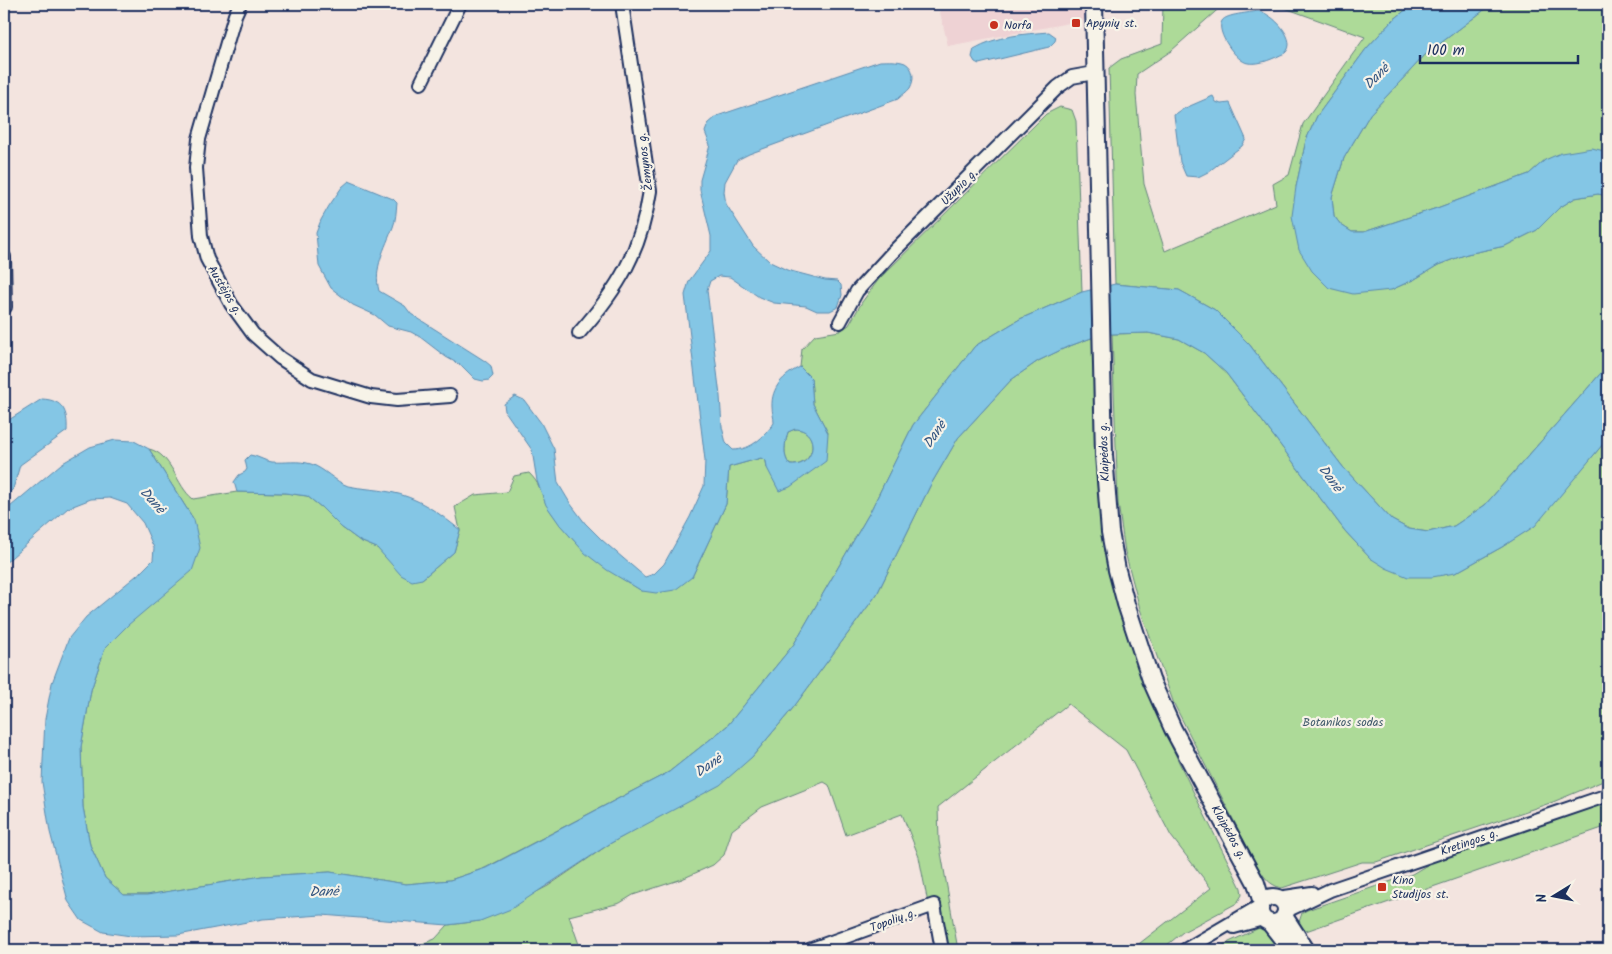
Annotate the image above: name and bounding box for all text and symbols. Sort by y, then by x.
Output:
place label: Apynių st. [1086,14,1137,33]
place label: Norfa [1004,16,1032,35]
marker: Apynių st. [1070,17,1082,29]
marker: Norfa [988,19,1000,31]
scale bar [1420,32,1577,64]
text: 100 m [1427,39,1465,63]
water label: Danė [1359,57,1396,95]
street label: Žemynos g. [632,132,658,192]
street label: Užupio g. [937,164,982,210]
street label: Austėjos g. [202,262,247,319]
water label: Danė [918,415,953,453]
street label: Klaipėdos g. [1094,422,1115,482]
water label: Danė [1313,460,1349,498]
water label: Danė [134,482,171,520]
park label: Botanikos sodas [1303,713,1383,732]
water label: Danė [690,748,728,783]
street label: Klaipėdos g. [1206,802,1251,863]
street label: Kretingos g. [1438,824,1501,861]
place label: Kino Studijos st. [1392,871,1449,904]
north arrow [1530,872,1580,922]
water label: Danė [309,881,341,903]
marker: Kino Studijos st. [1376,881,1388,893]
text: N [1531,892,1554,904]
street label: Topolių g. [867,903,919,938]

